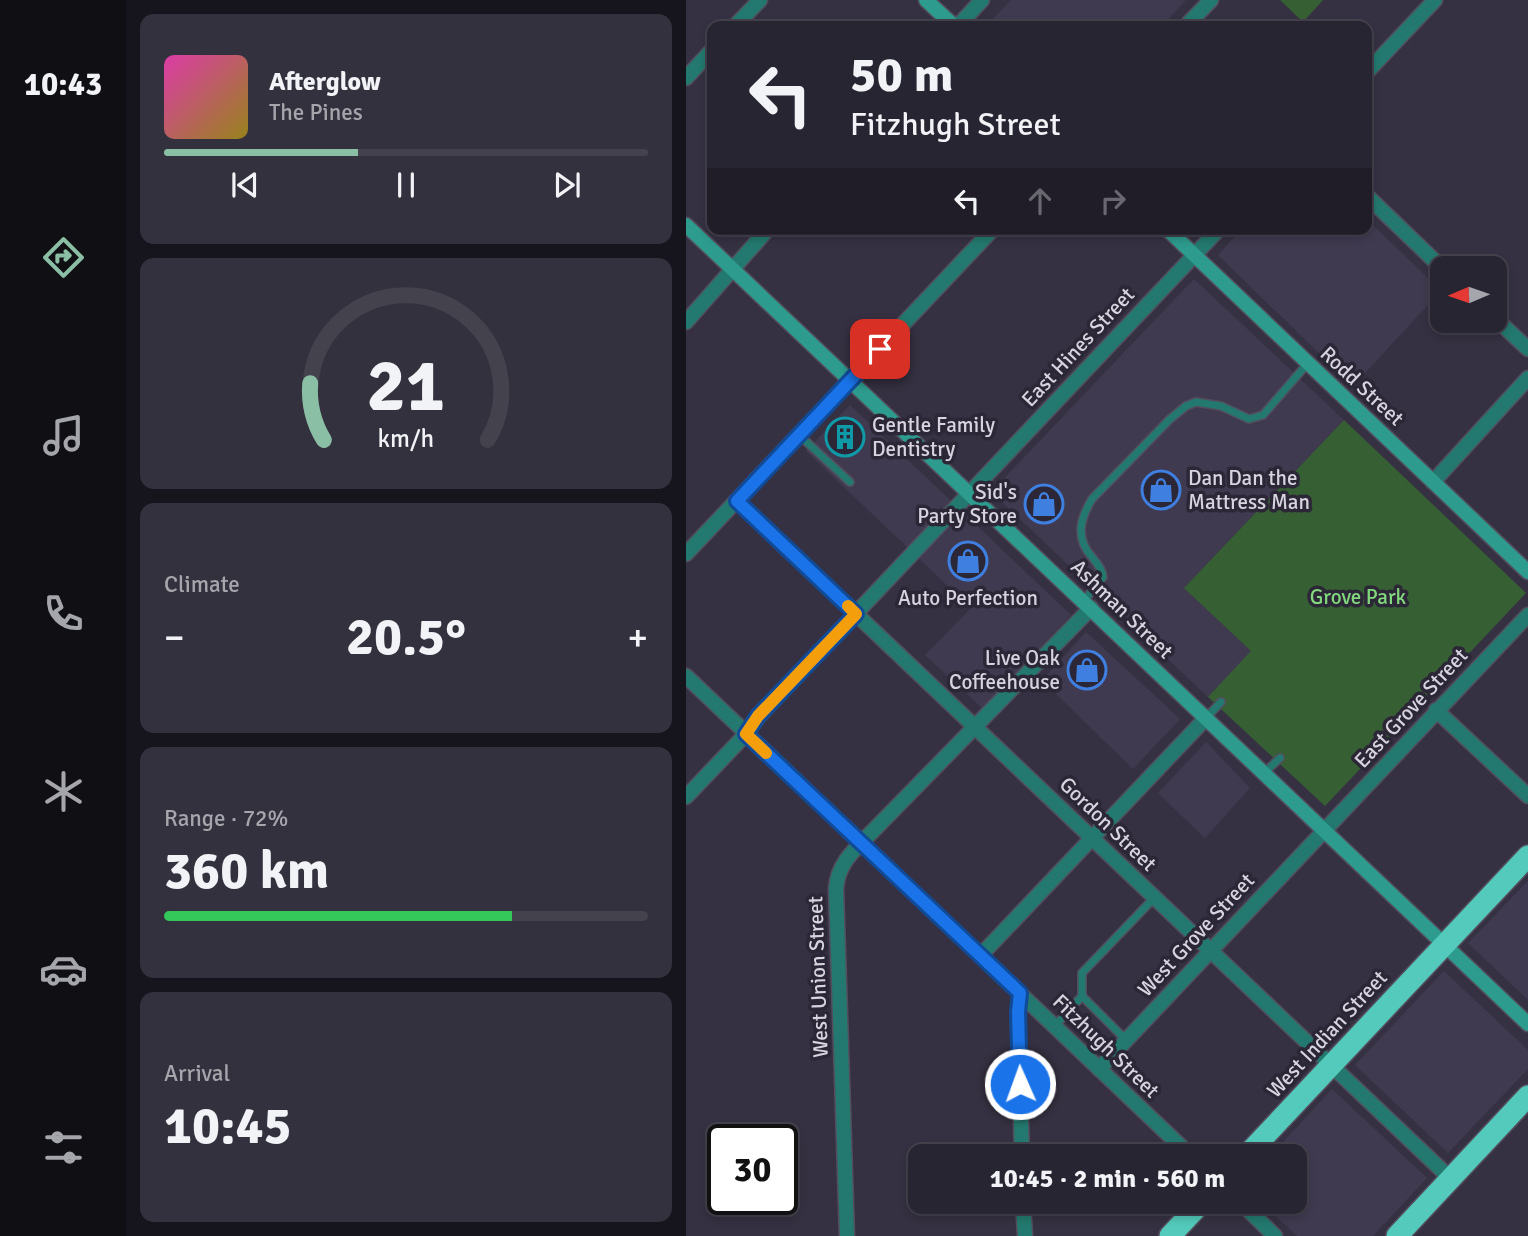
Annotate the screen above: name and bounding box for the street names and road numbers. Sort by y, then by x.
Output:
street label: East Hines Street [1016,282,1140,412]
street label: Rodd Street [1315,341,1409,431]
street label: Ashman Street [1066,554,1178,664]
street label: East Grove Street [1349,643,1473,773]
street label: Gordon Street [1054,771,1162,877]
street label: West Grove Street [1132,868,1260,1002]
street label: West Union Street [802,896,834,1058]
street label: West Indian Street [1261,965,1393,1103]
street label: Fitzhugh Street [1047,989,1165,1103]

